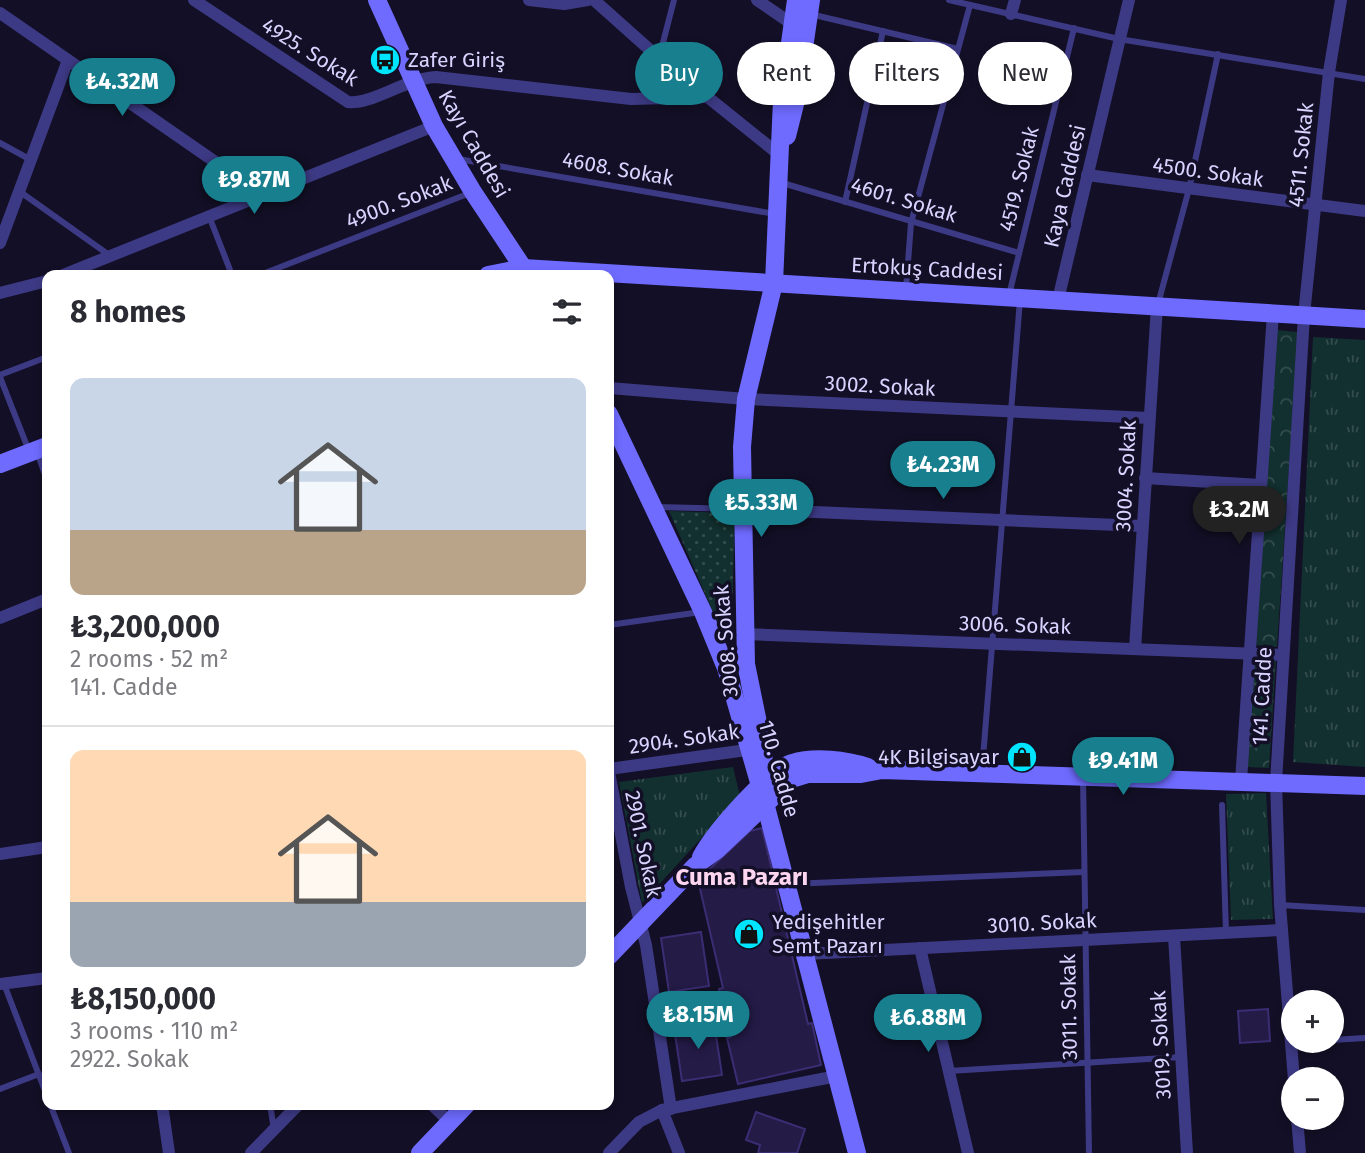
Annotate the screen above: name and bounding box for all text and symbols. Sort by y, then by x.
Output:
street label: 4925. Sokak [257,12,363,92]
chip: Buy [635,42,723,105]
chip: Rent [737,42,835,105]
chip: Filters [849,42,964,105]
chip: New [978,42,1072,105]
bus stop icon: Zafer Giriş [368,43,402,77]
place label: Zafer Giriş [408,47,505,73]
pin: ₺4.32M [65,58,179,118]
text: ₺4.32M [85,67,159,95]
street label: Kayı Caddesi [433,85,515,203]
street label: 4511. Sokak [1283,101,1319,209]
street label: Kaya Caddesi [1038,122,1092,250]
street label: 4519. Sokak [993,123,1045,234]
street label: 4608. Sokak [560,146,676,192]
street label: 4500. Sokak [1151,151,1265,193]
pin: ₺9.87M [197,156,311,216]
text: ₺9.87M [218,165,290,193]
street label: 4900. Sokak [342,170,456,234]
street label: 4601. Sokak [848,172,960,229]
street label: Ertokuş Caddesi [850,252,1004,286]
icon: filters [548,293,586,331]
text: 8 homes [70,294,186,330]
street label: 3002. Sokak [824,370,936,402]
street label: 3004. Sokak [1110,419,1142,533]
icon: home [265,424,391,550]
pin: ₺4.23M [886,442,1000,501]
text: ₺4.23M [906,450,980,478]
pin: ₺5.33M [704,480,818,539]
pin: ₺3.2M [1190,486,1288,546]
text: ₺5.33M [725,488,797,516]
text: ₺3.2M [1209,495,1269,523]
street label: 3008. Sokak [708,584,744,698]
text: ₺3,200,000 [70,609,220,645]
street label: 3006. Sokak [959,610,1072,640]
text: 2 rooms · 52 m² [70,645,228,673]
street label: 141. Cadde [1246,646,1278,746]
text: 141. Cadde [70,673,178,701]
street label: 110. Cadde [753,717,805,821]
street label: 2904. Sokak [627,718,741,760]
pin: ₺9.41M [1066,738,1180,797]
shop icon: 4K Bilgisayar [1005,740,1039,774]
place label: 4K Bilgisayar [878,744,999,770]
text: ₺9.41M [1088,746,1158,774]
street label: 2901. Sokak [619,788,667,900]
icon: home [265,796,391,922]
district label: Cuma Pazarı [676,863,808,891]
street label: 3010. Sokak [987,907,1098,939]
place label: Yedişehitler Semt Pazarı [772,909,885,959]
shop icon: Yedişehitler Semt Pazarı [732,917,766,951]
street label: 3011. Sokak [1055,953,1083,1060]
text: ₺8,150,000 [70,981,216,1017]
street label: 3019. Sokak [1145,990,1177,1100]
map controls [1281,990,1344,1130]
button: + [1281,990,1344,1053]
pin: ₺8.15M [641,992,755,1051]
pin: ₺6.88M [871,995,985,1054]
text: ₺8.15M [662,1000,734,1028]
text: ₺6.88M [890,1003,966,1031]
text: 3 rooms · 110 m² [70,1017,238,1045]
text: 2922. Sokak [70,1045,189,1073]
button: − [1281,1067,1344,1130]

